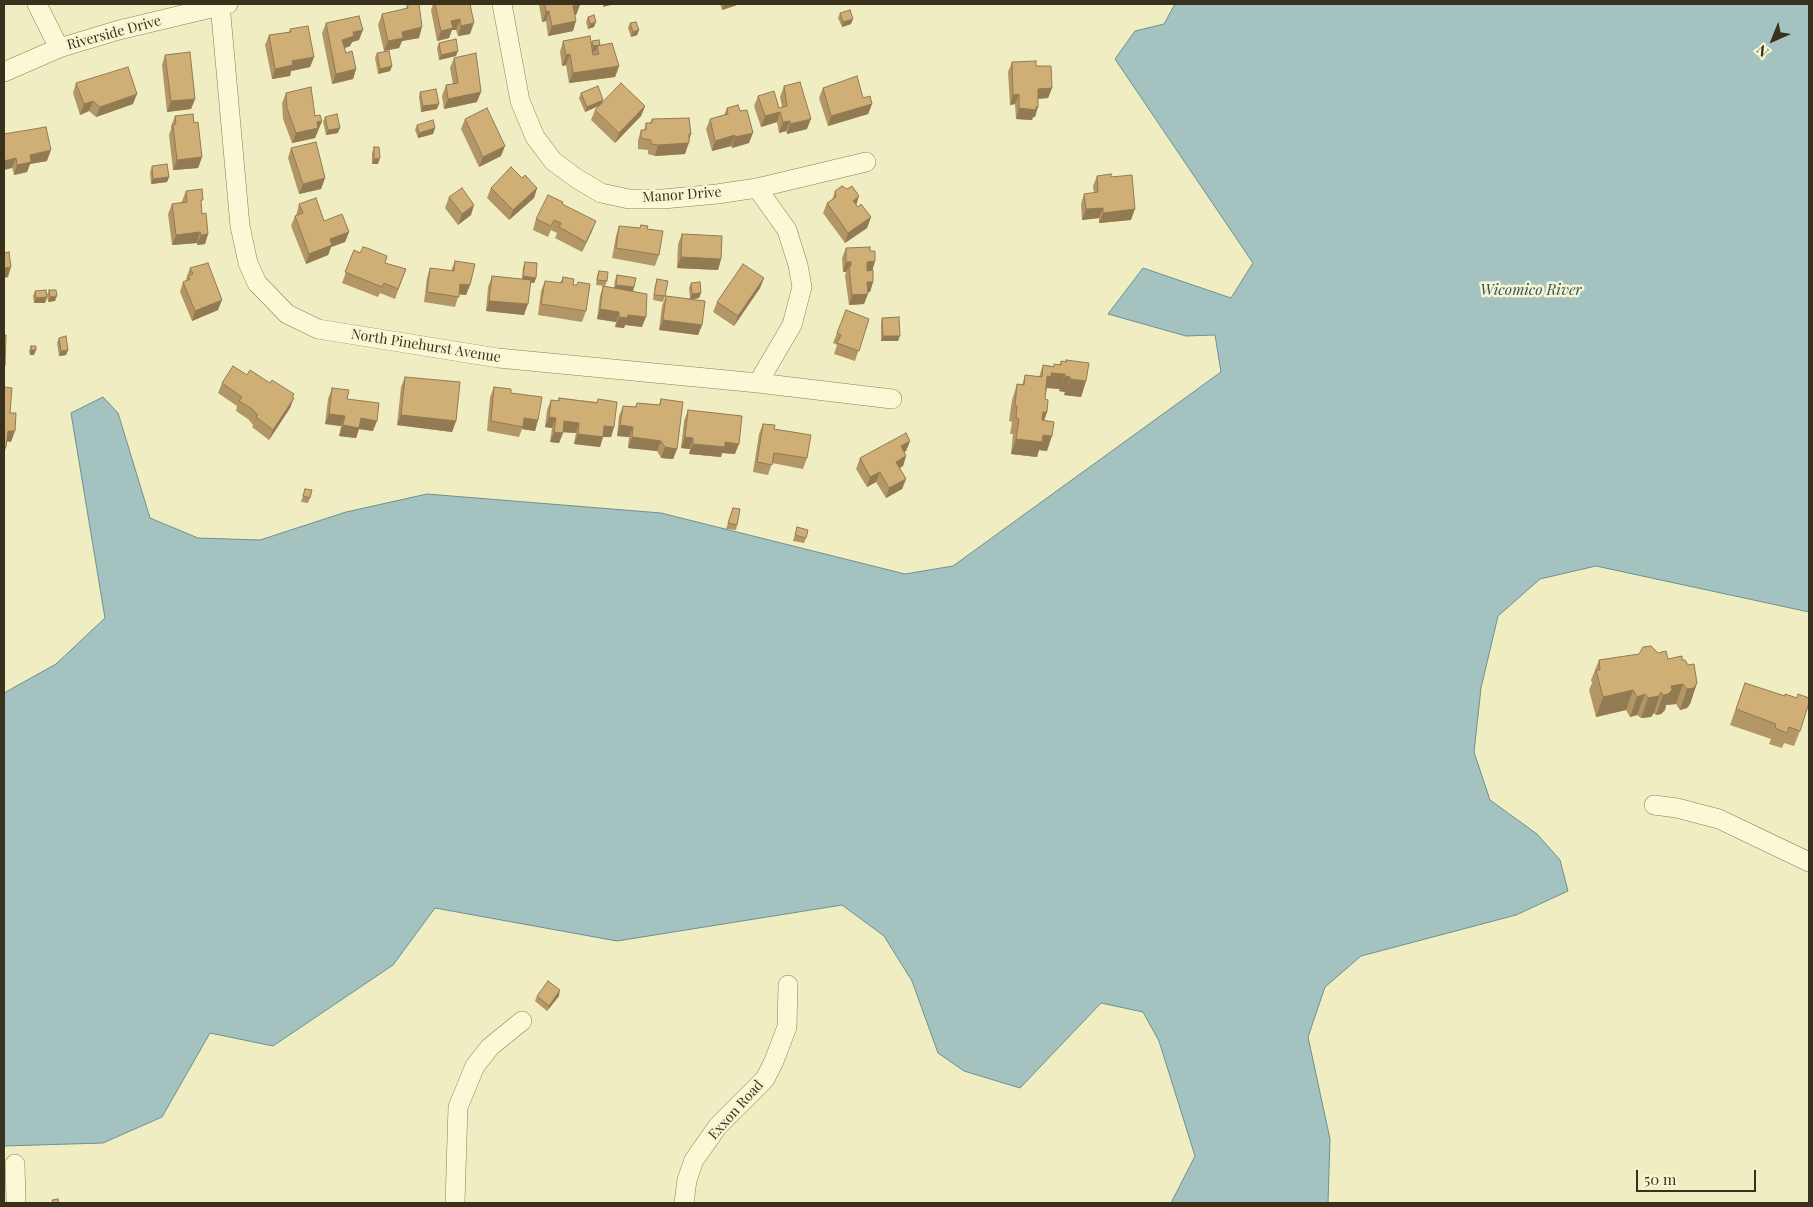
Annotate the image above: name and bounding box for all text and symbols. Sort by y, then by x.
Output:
street label: Riverside Drive [65,12,163,54]
north arrow [1748,15,1798,65]
text: N [1752,41,1772,62]
street label: Manor Drive [642,184,722,206]
water label: Wicomico River [1480,281,1582,299]
street label: North Pinehurst Avenue [350,326,502,366]
street label: Exxon Road [705,1077,767,1143]
scale bar [1638,1160,1758,1192]
text: 50 m [1644,1169,1676,1189]

